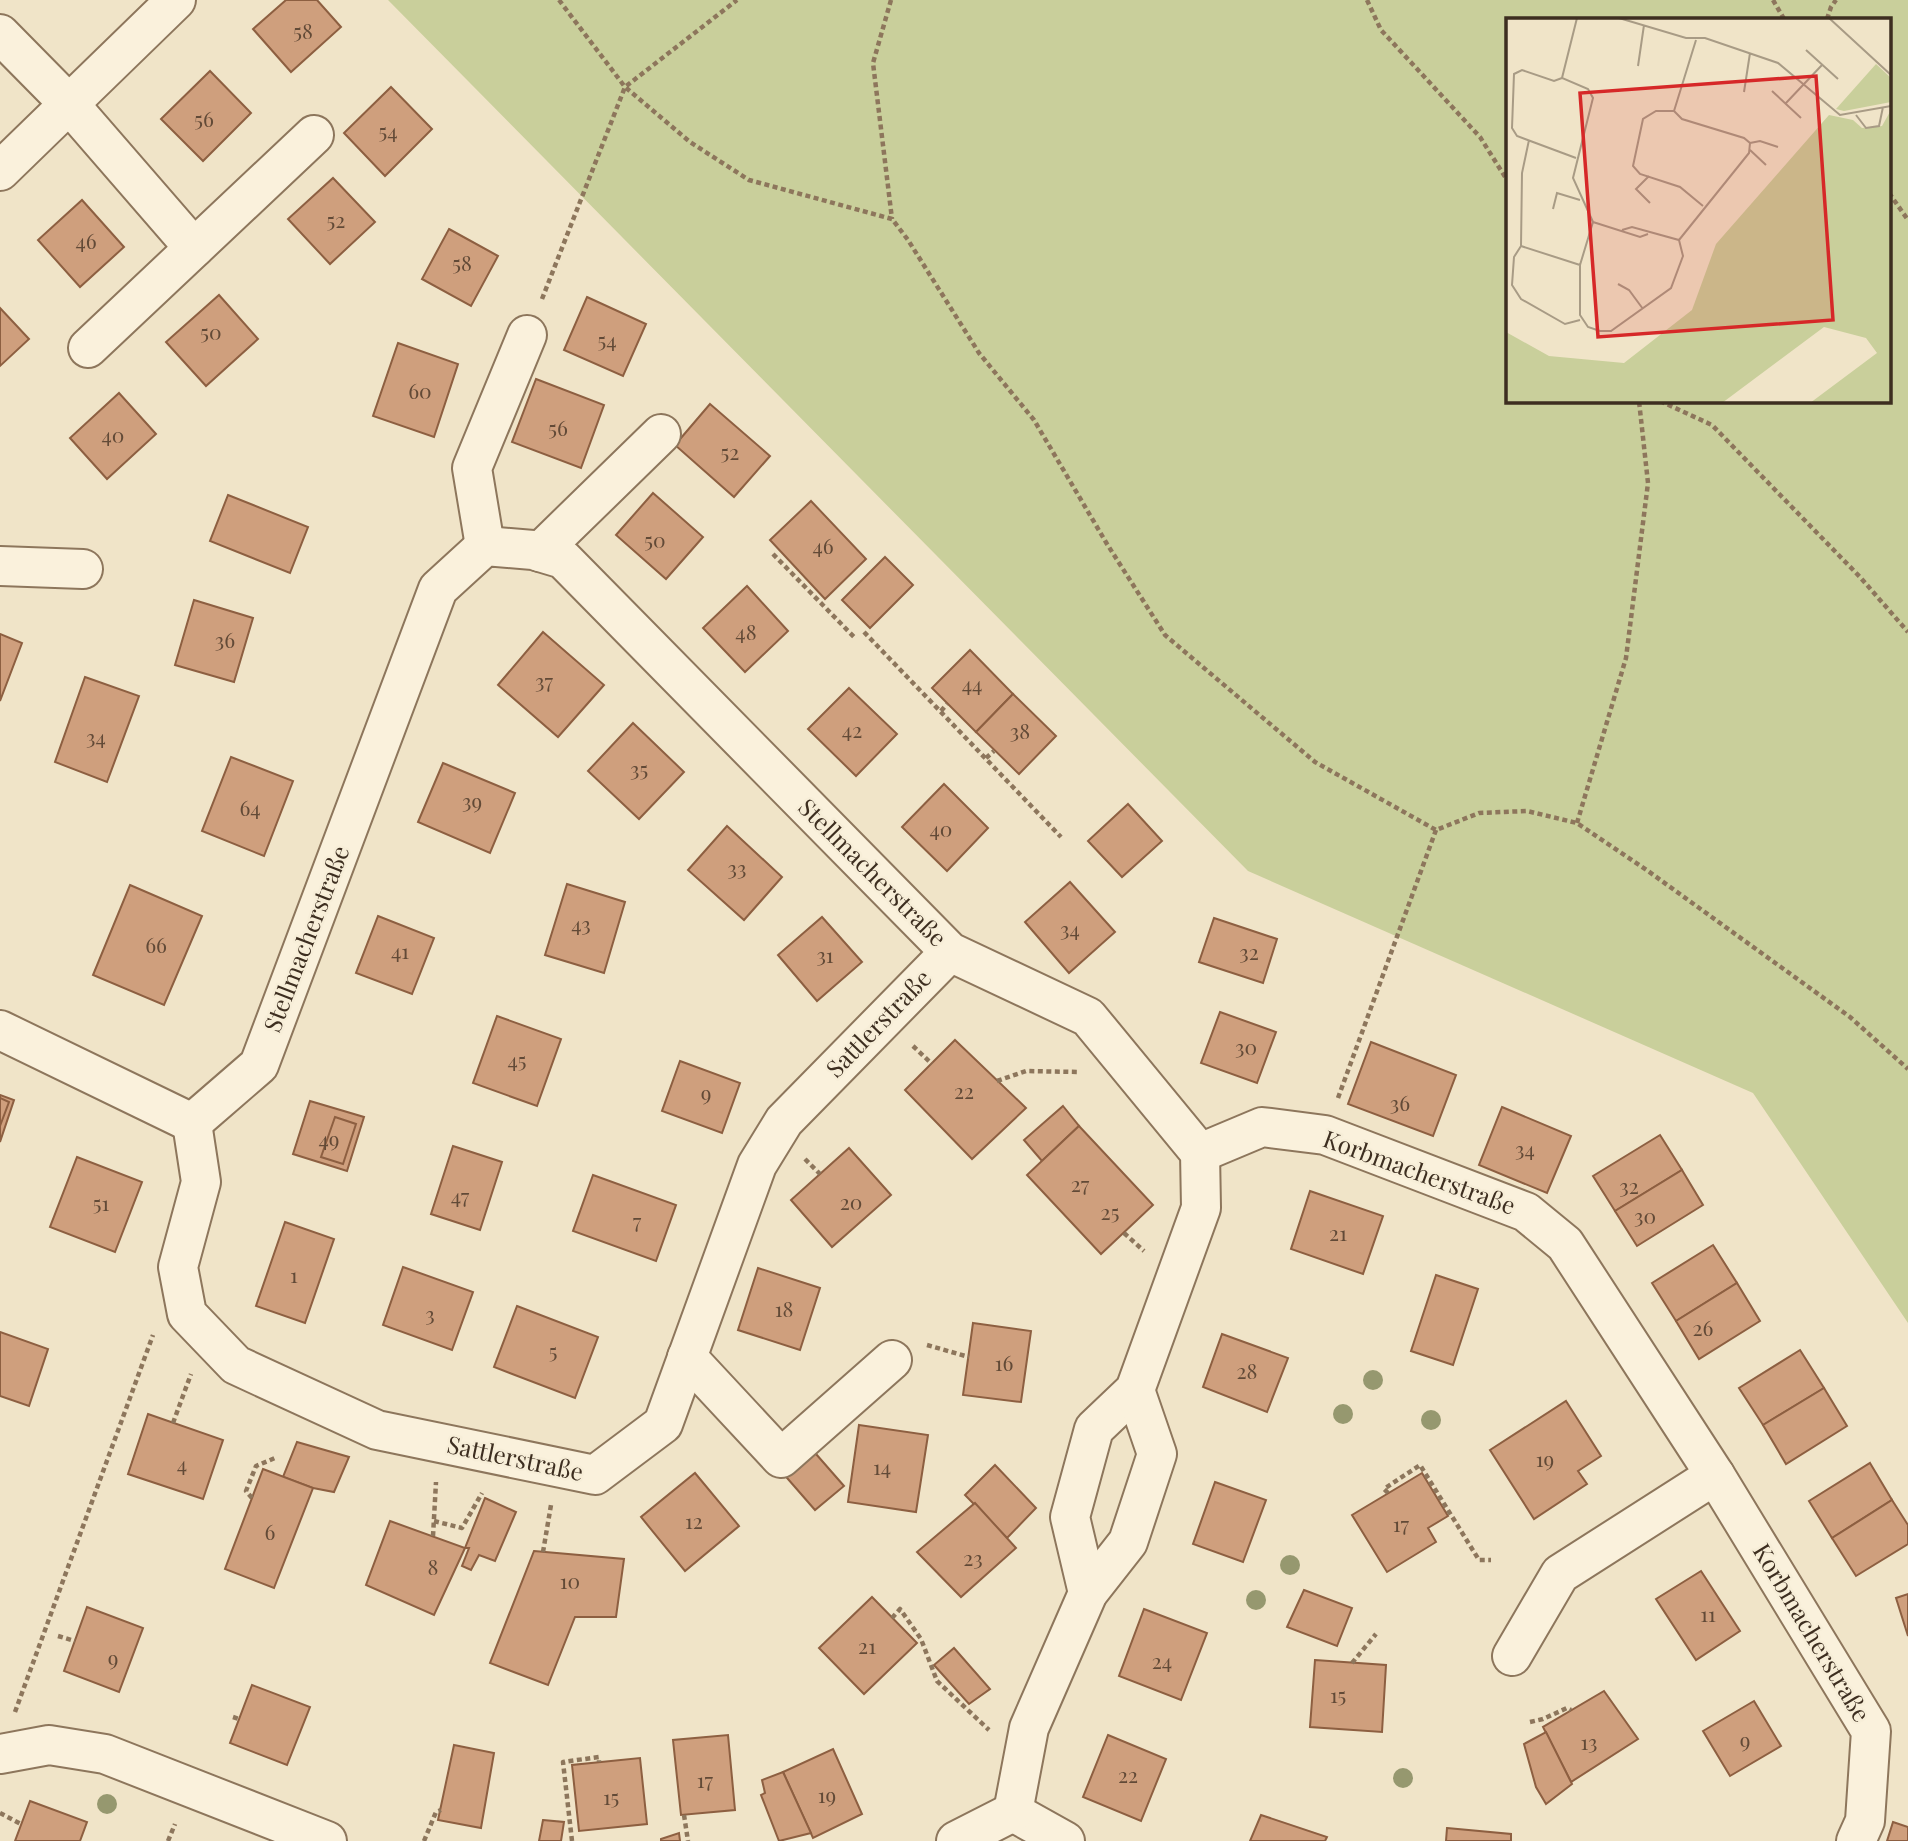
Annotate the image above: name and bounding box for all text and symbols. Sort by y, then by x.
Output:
house number: 58 [293,16,313,44]
inset map [1506,18,1890,402]
house number: 56 [194,104,214,132]
house number: 54 [378,116,398,144]
house number: 52 [327,205,345,233]
house number: 46 [75,226,97,254]
house number: 58 [452,248,472,276]
house number: 50 [200,317,222,345]
house number: 54 [597,325,617,353]
house number: 60 [408,376,432,404]
house number: 56 [548,413,568,441]
house number: 40 [102,420,124,448]
house number: 52 [721,437,739,465]
house number: 50 [644,525,666,553]
house number: 46 [812,531,834,559]
house number: 48 [735,617,757,645]
house number: 36 [215,625,235,653]
house number: 37 [535,666,553,694]
house number: 44 [962,669,982,697]
house number: 42 [842,715,862,743]
house number: 38 [1010,716,1030,744]
house number: 34 [86,722,106,750]
house number: 35 [630,754,648,782]
house number: 39 [462,786,482,814]
street label: Stellmacherstraße [792,791,954,953]
house number: 64 [239,793,261,821]
house number: 40 [930,814,952,842]
street label: Stellmacherstraße [255,840,355,1036]
house number: 33 [728,853,746,881]
house number: 43 [571,909,591,937]
house number: 34 [1060,914,1080,942]
house number: 66 [145,930,167,958]
house number: 41 [391,936,409,964]
house number: 32 [1239,937,1259,965]
house number: 31 [816,940,834,968]
street label: Sattlerstraße [818,962,937,1084]
house number: 30 [1235,1032,1257,1060]
house number: 45 [507,1045,527,1073]
house number: 22 [954,1076,974,1104]
house number: 9 [701,1078,711,1106]
house number: 36 [1390,1088,1410,1116]
street label: Korbmacherstraße [1319,1121,1520,1221]
house number: 49 [318,1124,340,1152]
house number: 34 [1515,1134,1535,1162]
house number: 27 [1071,1169,1090,1197]
house number: 32 [1619,1171,1639,1199]
house number: 47 [451,1181,470,1209]
house number: 20 [840,1187,862,1215]
house number: 51 [93,1188,109,1216]
house number: 25 [1101,1197,1119,1225]
house number: 30 [1634,1201,1656,1229]
house number: 7 [633,1206,642,1234]
house number: 21 [1329,1218,1347,1246]
house number: 1 [290,1260,298,1288]
house number: 18 [775,1294,793,1322]
house number: 3 [425,1299,435,1327]
house number: 26 [1693,1313,1714,1341]
house number: 5 [549,1336,557,1364]
house number: 16 [995,1348,1013,1376]
house number: 28 [1237,1356,1257,1384]
street label: Sattlerstraße [444,1427,586,1487]
house number: 19 [1536,1444,1554,1472]
house number: 4 [177,1449,187,1477]
house number: 14 [873,1452,891,1480]
house number: 12 [685,1506,703,1534]
house number: 17 [1393,1509,1410,1537]
house number: 6 [265,1517,276,1545]
street label: Korbmacherstraße [1747,1537,1879,1727]
house number: 23 [963,1543,983,1571]
house number: 8 [428,1552,438,1580]
house number: 10 [560,1566,580,1594]
house number: 11 [1700,1599,1716,1627]
house number: 21 [858,1631,876,1659]
house number: 9 [108,1643,118,1671]
house number: 24 [1152,1646,1172,1674]
house number: 15 [1330,1680,1346,1708]
house number: 9 [1740,1725,1750,1753]
house number: 13 [1581,1727,1597,1755]
house number: 22 [1118,1760,1138,1788]
house number: 17 [697,1765,714,1793]
house number: 19 [818,1780,836,1808]
house number: 15 [603,1782,619,1810]

